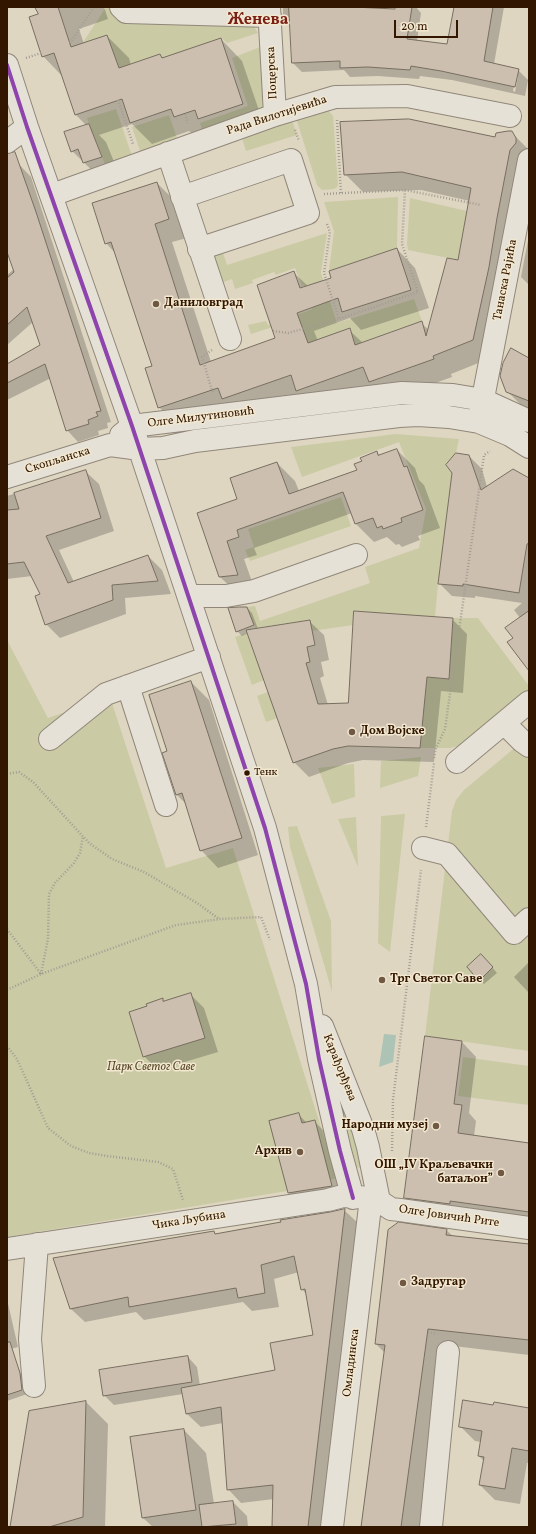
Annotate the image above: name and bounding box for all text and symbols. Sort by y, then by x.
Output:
district label: Женева [228,11,288,31]
scale bar [396,12,460,38]
text: 20 m [401,19,428,35]
street label: Поцерска [264,46,282,100]
street label: Рада Вилотијевића [225,93,329,139]
street label: Танаска Рајића [491,238,521,322]
place label: Даниловград [164,297,243,311]
marker: Даниловград [151,299,161,309]
street label: Олге Милутиновић [147,404,255,432]
street label: Скопљанска [24,444,92,478]
place label: Дом Војске [360,725,425,739]
marker: Дом Војске [347,727,357,737]
place label: Тенк [254,766,277,780]
marker: Тенк [242,768,252,778]
place label: Трг Светог Саве [390,973,482,987]
marker: Трг Светог Саве [377,975,387,985]
street label: Карађорђева [319,1032,359,1104]
park label: Парк Светог Саве [107,1061,195,1075]
place label: Народни музеј [341,1119,428,1133]
marker: Народни музеј [431,1121,441,1131]
place label: Архив [255,1145,292,1159]
marker: Архив [295,1147,305,1157]
place label: ОШ „IV Краљевачки батаљон” [374,1159,493,1187]
marker: ОШ „IV Краљевачки батаљон” [496,1168,506,1178]
street label: Олге Јовичић Рите [398,1203,500,1231]
street label: Чика Љубина [151,1208,227,1234]
place label: Задругар [411,1276,466,1290]
marker: Задругар [398,1278,408,1288]
street label: Омладинска [341,1328,363,1398]

